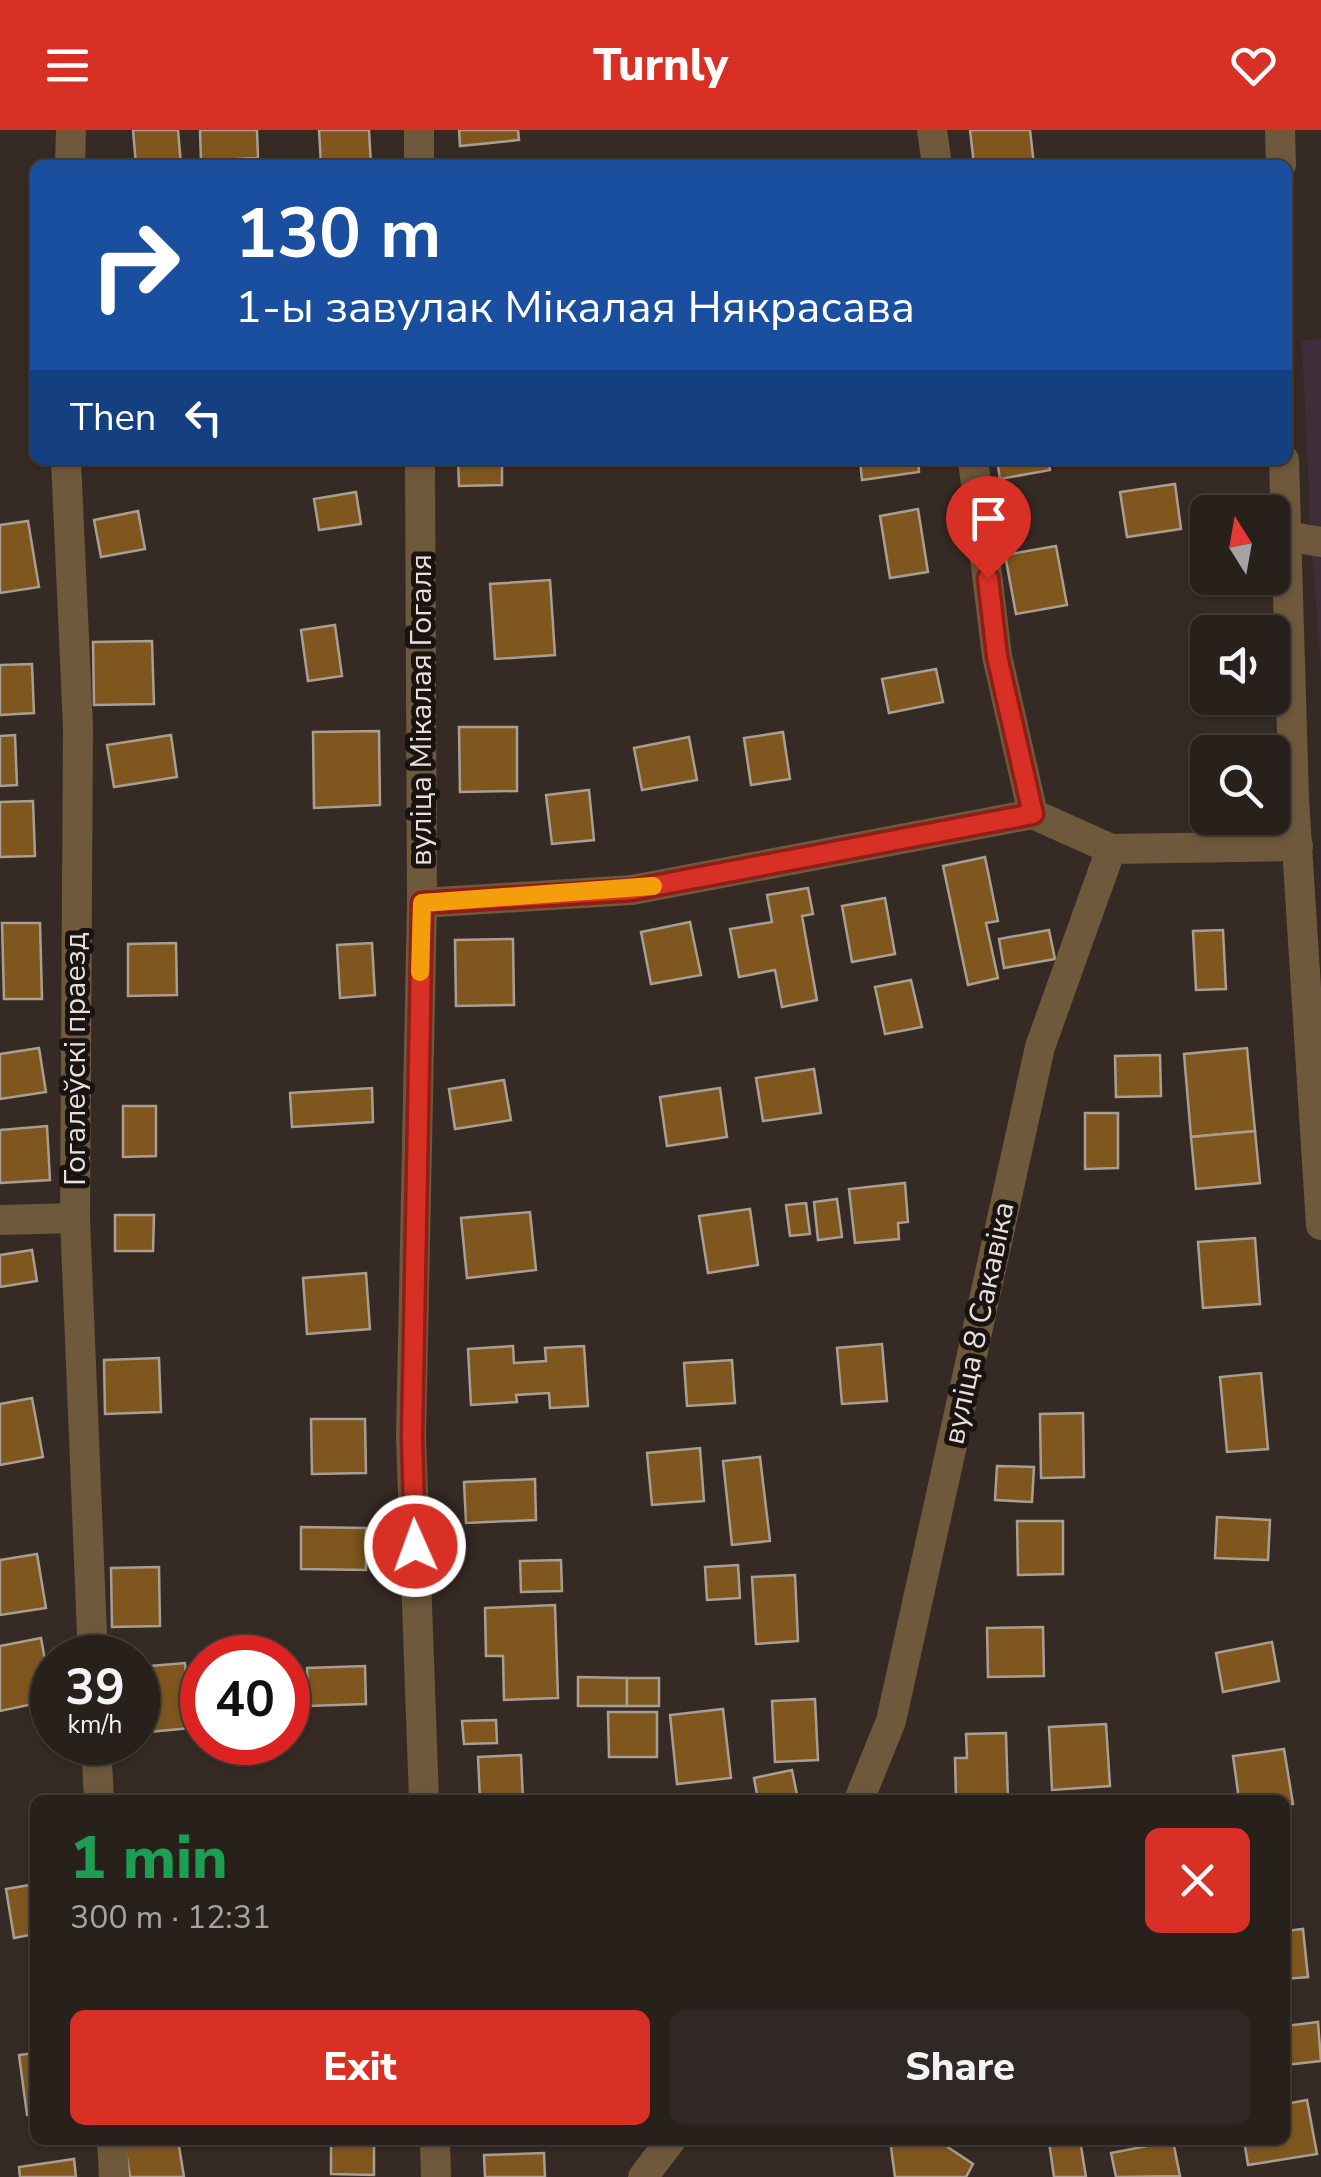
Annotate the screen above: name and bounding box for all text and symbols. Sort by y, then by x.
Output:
text: Turnly [593,35,728,96]
icon: menu [40,38,95,93]
icon: heart [1226,38,1281,93]
text: 130 m [235,186,441,282]
icon: right [70,200,200,330]
text: 1-ы завулак Мікалая Някрасава [235,277,915,338]
icon: left [176,390,231,445]
text: Then [70,392,156,443]
pin [946,476,1031,579]
icon: arrive [961,491,1016,546]
north arrow [1190,495,1290,595]
map controls [1190,495,1290,835]
street label: вуліца Мікалая Гогаля [401,554,442,866]
button: sound [1190,615,1290,715]
button: search [1190,735,1290,835]
street label: Гогалеўскі праезд [55,932,96,1186]
street label: вуліца 8 Сакавіка [933,1198,1025,1448]
position arrow [363,1494,467,1598]
speed limit sign: 40 [180,1635,310,1765]
text: 39 [65,1653,125,1722]
text: km/h [67,1708,123,1742]
text: 1 min [70,1817,228,1899]
button: close [1145,1828,1250,1933]
text: 300 m · 12:31 [70,1896,271,1939]
button: Exit [70,2010,650,2125]
button: Share [670,2010,1250,2125]

